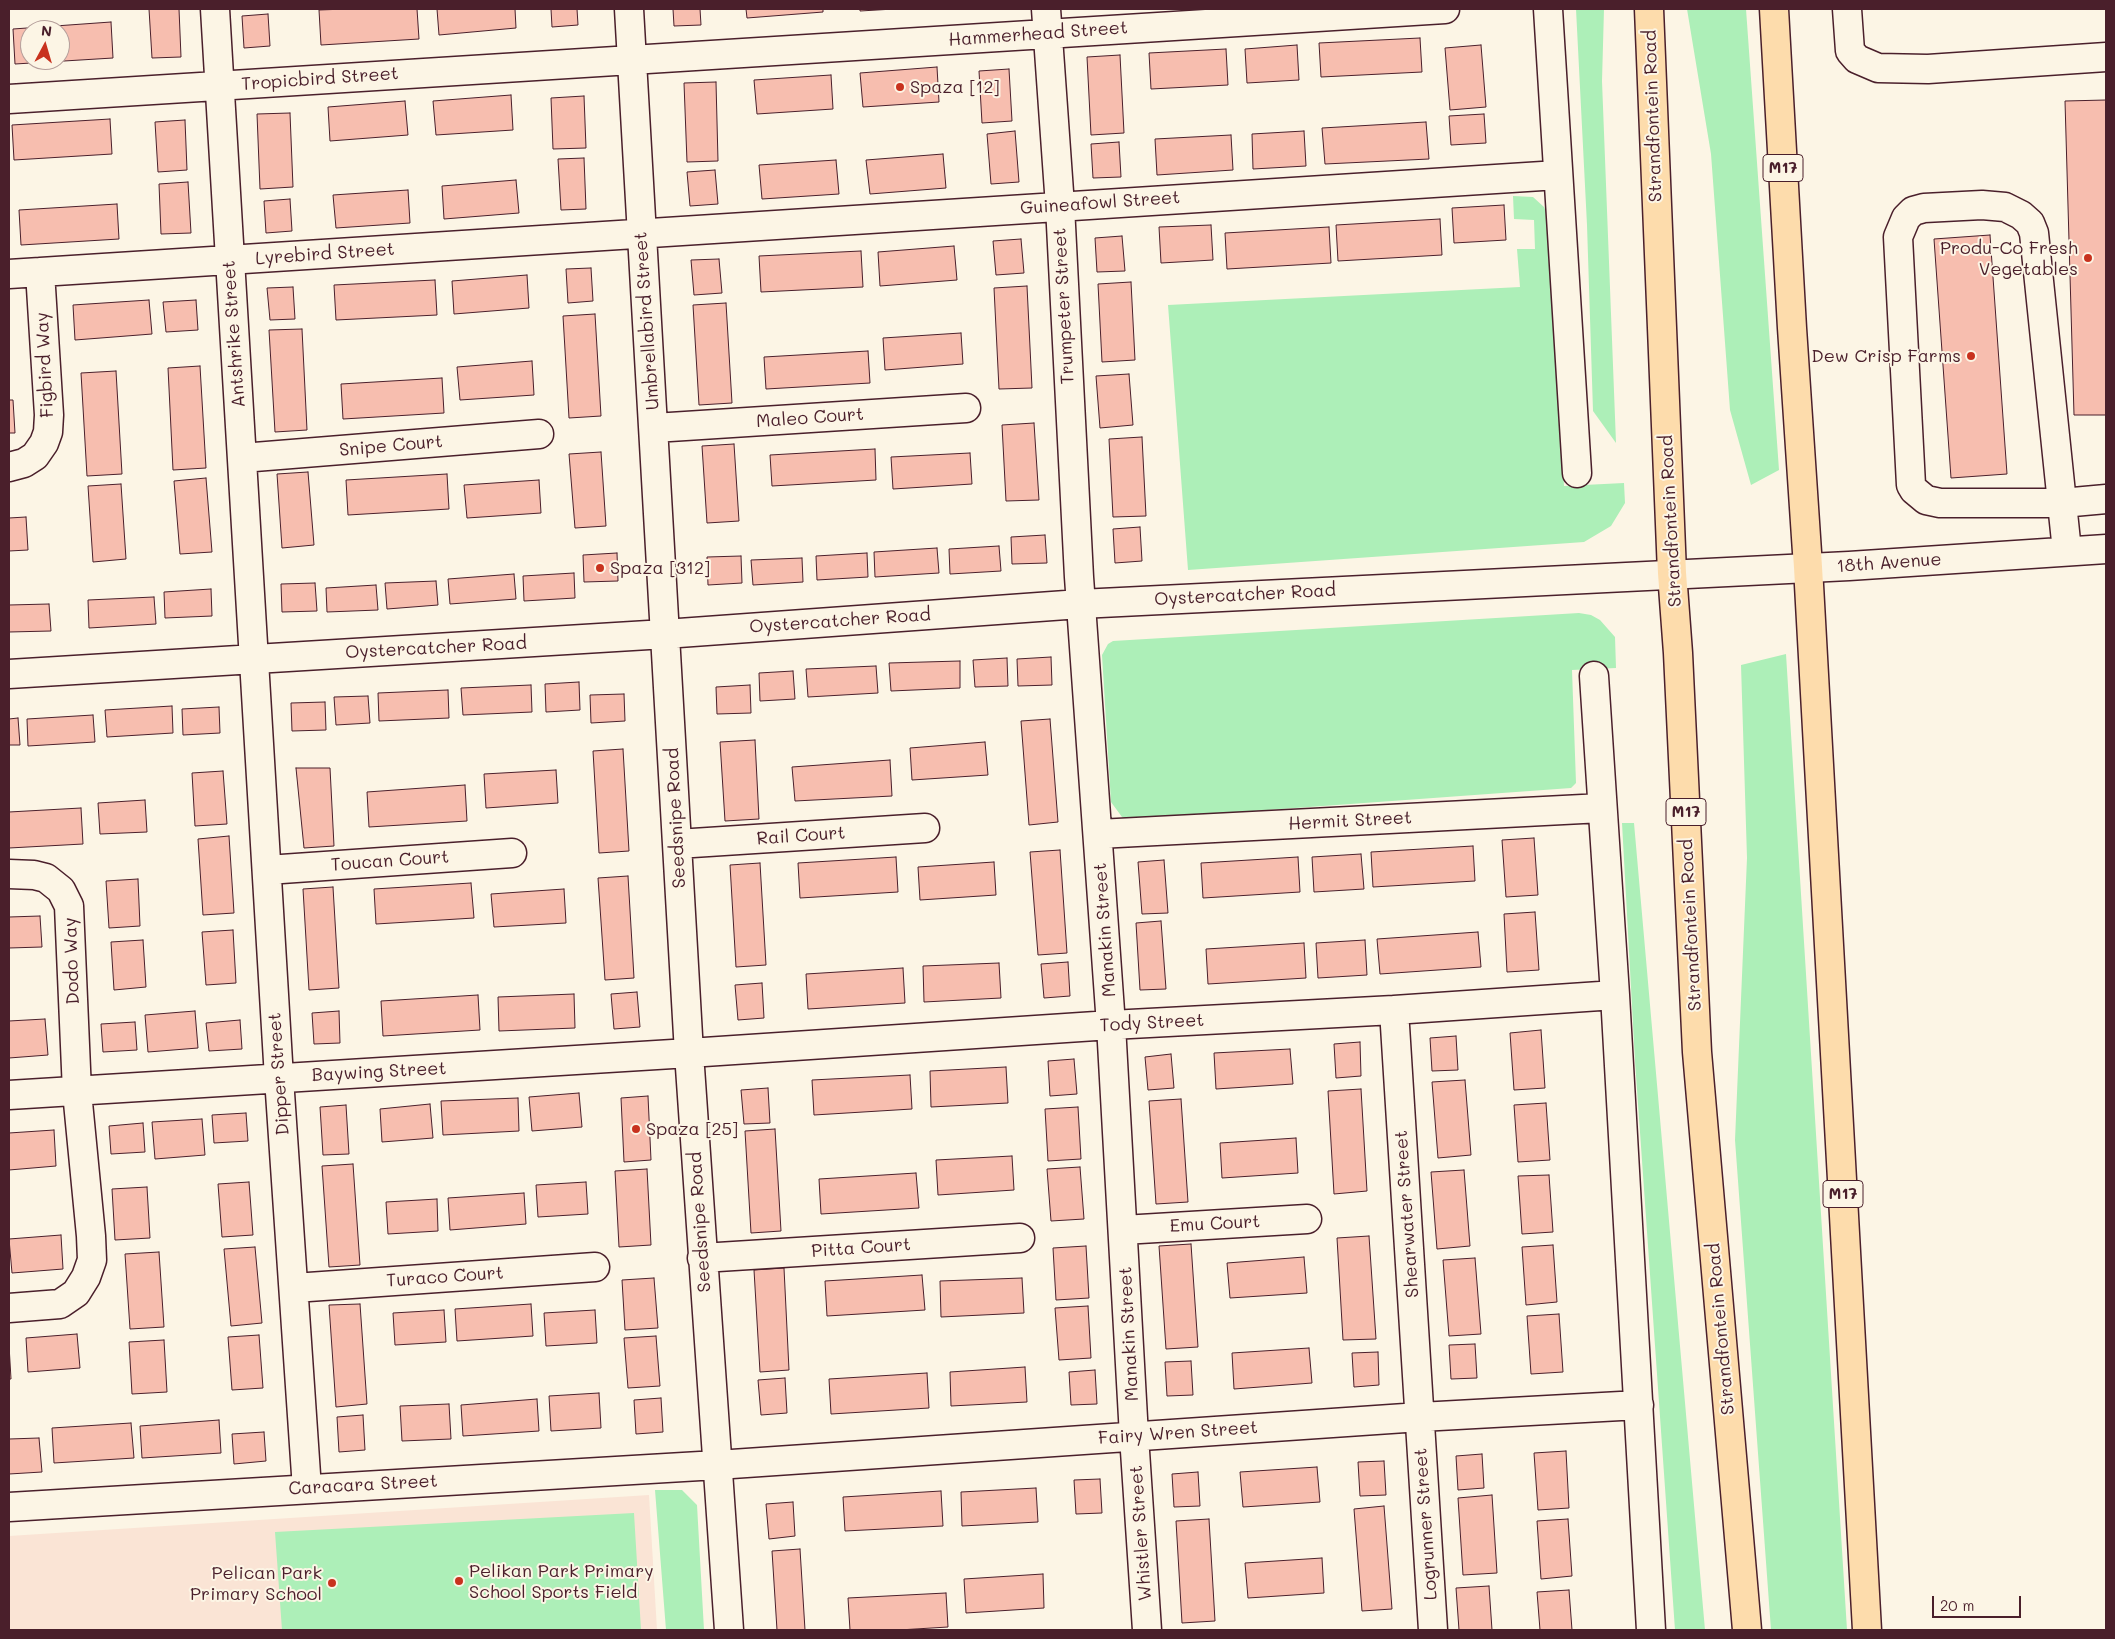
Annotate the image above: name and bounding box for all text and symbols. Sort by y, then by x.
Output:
street label: Hammerhead Street [948,17,1128,51]
north arrow [20,20,70,70]
text: N [40,21,53,41]
street label: Strandfontein Road [1639,29,1667,203]
street label: Tropicbird Street [241,63,399,95]
place label: Spaza [12] [910,76,1000,98]
marker: Spaza [12] [894,81,906,93]
road number: M17 [1763,154,1803,182]
street label: Guineafowl Street [1019,187,1181,219]
street label: Trumpeter Street [1049,227,1079,385]
street label: Umbrellabird Street [630,231,664,411]
place label: Produ-Co Fresh Vegetables [1940,237,2078,280]
street label: Lyrebird Street [255,238,395,270]
marker: Produ-Co Fresh Vegetables [2082,252,2094,264]
street label: Antshrike Street [218,260,250,408]
street label: Figbird Way [31,312,59,418]
place label: Dew Crisp Farms [1811,345,1961,367]
marker: Dew Crisp Farms [1965,350,1977,362]
street label: Maleo Court [755,403,865,433]
street label: Snipe Court [338,431,444,461]
street label: Strandfontein Road [1656,434,1686,608]
street label: 18th Avenue [1836,549,1942,577]
place label: Spaza [312] [610,557,710,579]
marker: Spaza [312] [594,562,606,574]
street label: Oystercatcher Road [1154,579,1336,611]
street label: Oystercatcher Road [749,604,931,638]
street label: Oystercatcher Road [345,632,527,664]
street label: Seedsnipe Road [662,747,690,889]
road number: M17 [1666,799,1706,826]
street label: Hermit Street [1288,807,1412,835]
street label: Rail Court [756,822,846,850]
street label: Strandfontein Road [1676,838,1706,1012]
street label: Toucan Court [330,846,450,876]
street label: Manakin Street [1090,862,1120,998]
street label: Dodo Way [60,917,84,1005]
street label: Tody Street [1099,1009,1205,1037]
street label: Dipper Street [264,1012,294,1136]
street label: Baywing Street [311,1058,447,1086]
place label: Spaza [25] [646,1118,738,1140]
marker: Spaza [25] [630,1123,642,1135]
street label: Shearwater Street [1390,1129,1424,1299]
street label: Seedsnipe Road [684,1151,716,1293]
road number: M17 [1823,1180,1863,1208]
street label: Emu Court [1169,1211,1261,1237]
street label: Pitta Court [811,1234,911,1262]
street label: Strandfontein Road [1703,1242,1739,1416]
street label: Turaco Court [386,1262,504,1292]
street label: Manakin Street [1115,1266,1143,1402]
street label: Fairy Wren Street [1097,1417,1259,1449]
street label: Logrunner Street [1410,1447,1442,1601]
street label: Whistler Street [1125,1464,1157,1602]
street label: Caracara Street [288,1470,438,1500]
place label: Pelikan Park Primary School Sports Field [469,1560,654,1602]
place label: Pelican Park Primary School [190,1562,322,1605]
marker: Pelikan Park Primary School Sports Field [453,1575,465,1587]
marker: Pelican Park Primary School [326,1577,338,1589]
scale bar [1935,1586,2024,1618]
text: 20 m [1940,1595,1974,1615]

